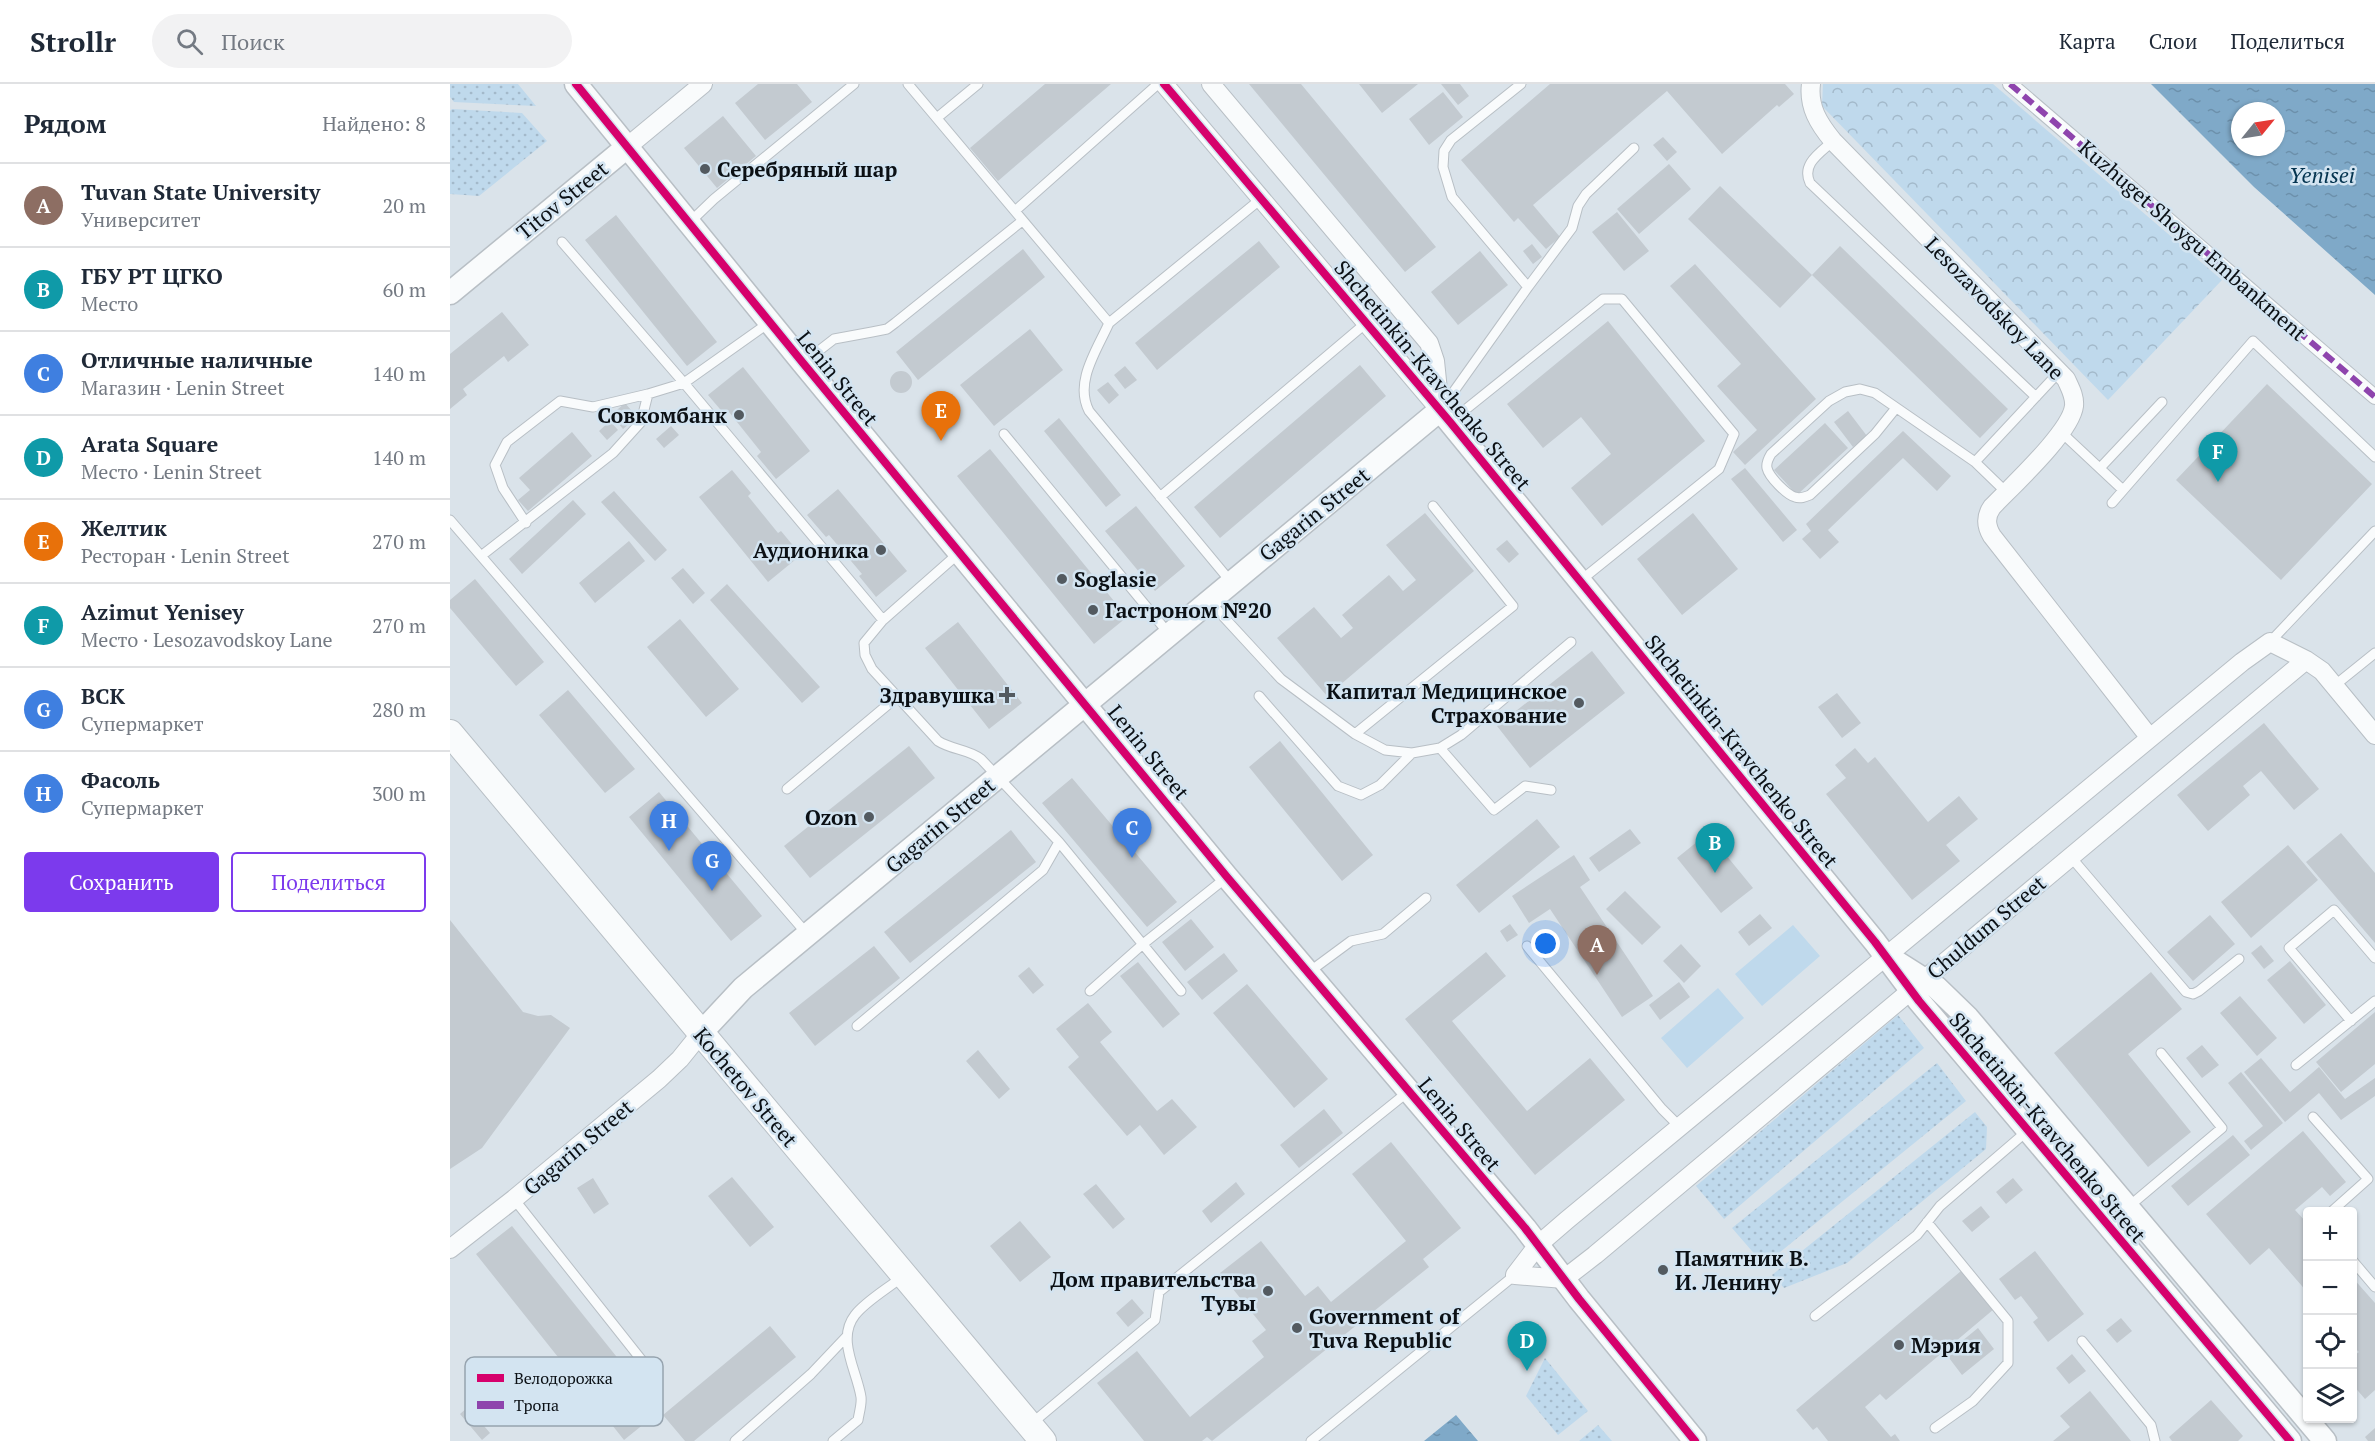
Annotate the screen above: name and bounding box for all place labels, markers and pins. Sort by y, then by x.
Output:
place label: Серебряный шар [717,155,897,183]
marker: Серебряный шар [698,162,712,176]
pin: E [922,392,960,441]
place label: Совкомбанк [597,401,728,429]
marker: Совкомбанк [732,408,746,422]
pin: F [2198,432,2238,482]
place label: Аудионика [753,536,869,564]
marker: Аудионика [874,543,888,557]
place label: Soglasie [1074,565,1156,593]
marker: Soglasie [1055,572,1069,586]
place label: Гастроном №20 [1105,596,1272,624]
marker: Гастроном №20 [1086,603,1100,617]
place label: Капитал Медицинское Страхование [1326,677,1567,729]
place label: Здравушка [879,681,995,709]
marker: Здравушка [1000,688,1014,702]
marker: Капитал Медицинское Страхование [1572,696,1586,710]
pin: H [650,802,688,851]
place label: Ozon [805,803,857,831]
pin: C [1112,808,1152,858]
marker: Ozon [862,810,876,824]
pin: B [1696,824,1734,873]
pin: G [692,842,732,891]
pin: A [1578,926,1616,975]
place label: Памятник В. И. Ленину [1675,1244,1809,1296]
marker: Памятник В. И. Ленину [1656,1263,1670,1277]
place label: Дом правительства Тувы [1050,1265,1256,1317]
marker: Дом правительства Тувы [1261,1284,1275,1298]
place label: Government of Tuva Republic [1309,1302,1462,1354]
marker: Government of Tuva Republic [1290,1321,1304,1335]
pin: D [1508,1322,1546,1371]
place label: Мэрия [1911,1331,1980,1359]
marker: Мэрия [1892,1338,1906,1352]

